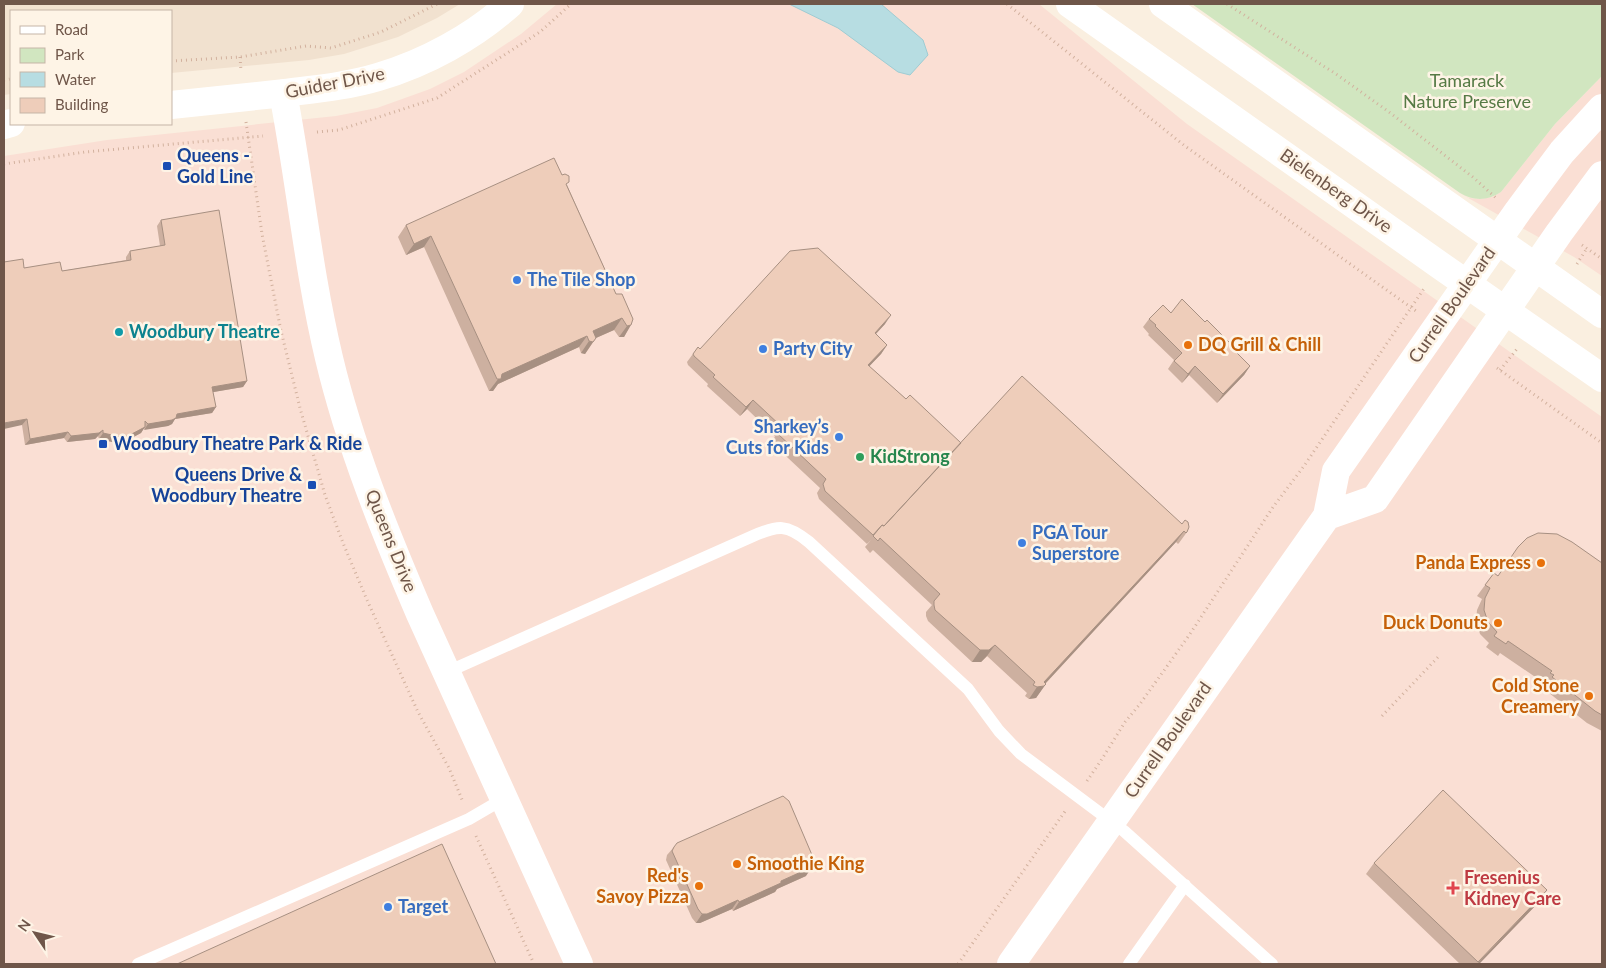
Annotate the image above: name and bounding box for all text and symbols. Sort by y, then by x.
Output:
legend [10,10,172,125]
text: Road [55,20,88,38]
text: Park [55,45,85,63]
street label: Guider Drive [283,62,386,102]
park label: Tamarack Nature Preserve [1403,69,1531,112]
text: Water [55,70,96,88]
text: Building [55,95,108,113]
street label: Bielenberg Drive [1276,143,1397,237]
place label: Queens - Gold Line [177,144,253,187]
marker: Queens - Gold Line [161,160,173,172]
street label: Currell Boulevard [1403,242,1499,367]
place label: The Tile Shop [527,268,635,290]
marker: The Tile Shop [511,274,523,286]
place label: Woodbury Theatre [129,320,280,342]
marker: Woodbury Theatre [113,326,125,338]
place label: DQ Grill & Chill [1198,333,1321,355]
place label: Party City [773,337,853,359]
marker: DQ Grill & Chill [1182,339,1194,351]
marker: Party City [757,343,769,355]
place label: Sharkey’s Cuts for Kids [726,415,829,458]
marker: Sharkey’s Cuts for Kids [833,431,845,443]
place label: Woodbury Theatre Park & Ride [113,432,363,454]
marker: Woodbury Theatre Park & Ride [97,438,109,450]
place label: KidStrong [870,445,950,467]
marker: KidStrong [854,451,866,463]
place label: Queens Drive & Woodbury Theatre [151,463,302,506]
marker: Queens Drive & Woodbury Theatre [306,479,318,491]
street label: Queens Drive [361,486,422,595]
place label: PGA Tour Superstore [1032,521,1120,564]
marker: PGA Tour Superstore [1016,537,1028,549]
place label: Panda Express [1415,551,1531,573]
marker: Panda Express [1535,557,1547,569]
place label: Duck Donuts [1383,611,1488,633]
marker: Duck Donuts [1492,617,1504,629]
place label: Cold Stone Creamery [1492,674,1579,717]
street label: Currell Boulevard [1119,677,1215,802]
marker: Cold Stone Creamery [1583,690,1595,702]
place label: Smoothie King [747,852,865,874]
marker: Smoothie King [731,858,743,870]
place label: Red's Savoy Pizza [596,864,689,907]
place label: Fresenius Kidney Care [1464,866,1562,909]
marker: Red's Savoy Pizza [693,880,705,892]
marker: Fresenius Kidney Care [1446,881,1460,895]
place label: Target [398,895,448,917]
marker: Target [382,901,394,913]
north arrow [10,908,60,958]
text: N [14,916,34,935]

